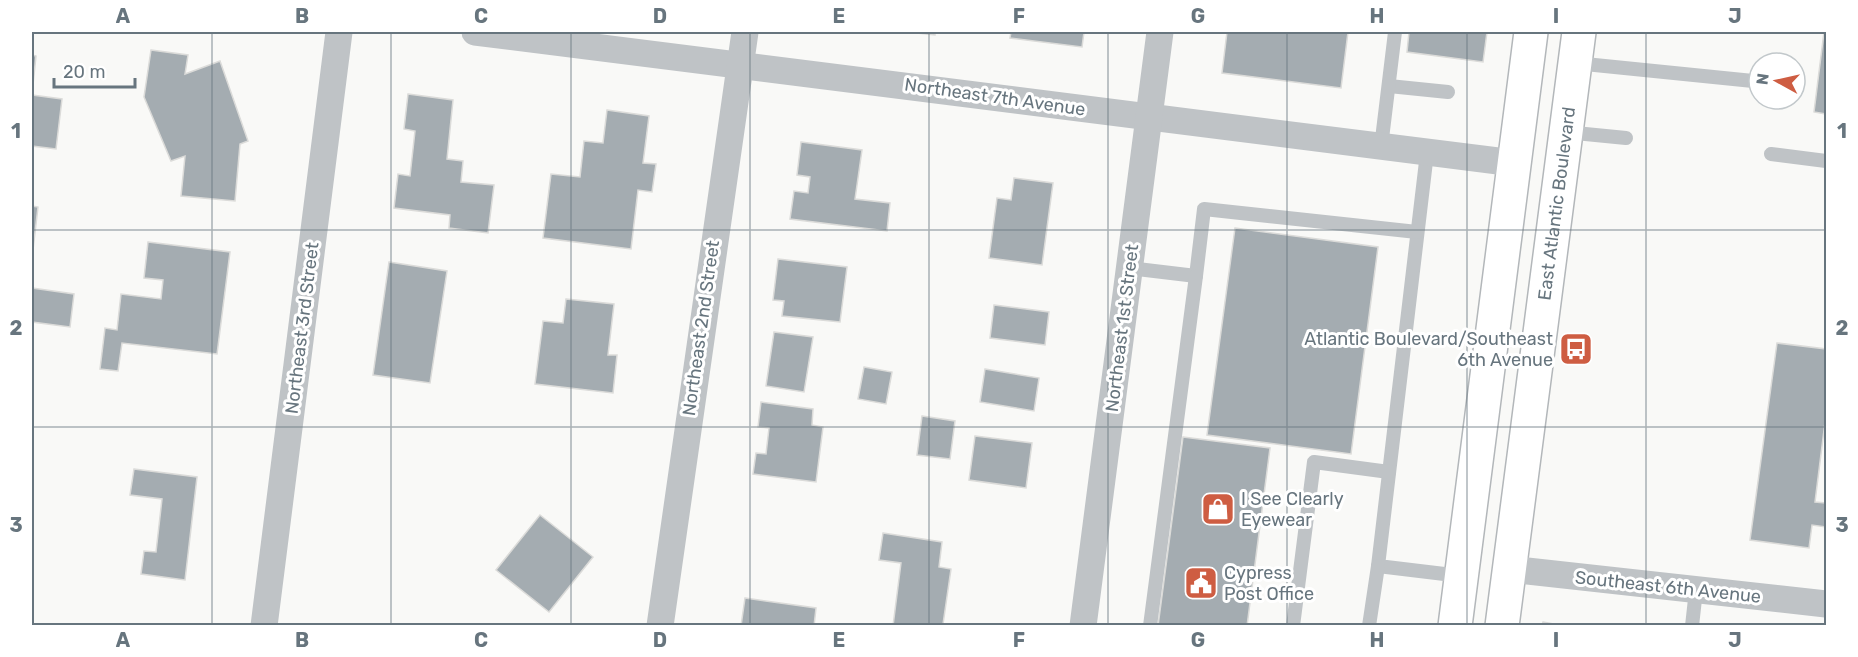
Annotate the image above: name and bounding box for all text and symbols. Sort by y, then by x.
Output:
text: A [116,4,131,28]
text: B [295,4,309,28]
text: C [474,4,488,28]
text: D [653,4,667,28]
text: E [833,4,845,28]
text: F [1013,4,1025,28]
text: G [1191,4,1205,28]
text: H [1370,4,1384,28]
text: I [1553,4,1559,28]
text: J [1728,4,1742,28]
scale bar [54,51,135,89]
north arrow [1747,51,1807,111]
text: 20 m [63,61,105,83]
text: N [1752,72,1773,86]
street label: Northeast 7th Avenue [903,73,1087,121]
street label: East Atlantic Boulevard [1533,106,1580,302]
text: 1 [11,119,21,143]
text: 1 [1837,119,1847,143]
street label: Northeast 2nd Street [678,239,724,417]
street label: Northeast 3rd Street [281,241,323,415]
street label: Northeast 1st Street [1101,243,1143,413]
text: 2 [10,316,23,340]
text: 2 [1836,316,1849,340]
place label: Atlantic Boulevard/Southeast 6th Avenue [1304,328,1553,371]
bus stop icon: Atlantic Boulevard/Southeast 6th Avenue [1558,331,1594,367]
place label: I See Clearly Eyewear [1241,488,1344,531]
shop icon: I See Clearly Eyewear [1200,491,1236,527]
text: 3 [9,513,23,537]
text: 3 [1835,513,1849,537]
place label: Cypress Post Office [1224,562,1314,605]
public building icon: Cypress Post Office [1183,565,1219,601]
street label: Southeast 6th Avenue [1574,566,1762,608]
text: A [116,628,131,652]
text: B [295,628,309,652]
text: C [474,628,488,652]
text: D [653,628,667,652]
text: E [833,628,845,652]
text: F [1013,628,1025,652]
text: G [1191,628,1205,652]
text: H [1370,628,1384,652]
text: I [1553,628,1559,652]
text: J [1728,628,1742,652]

